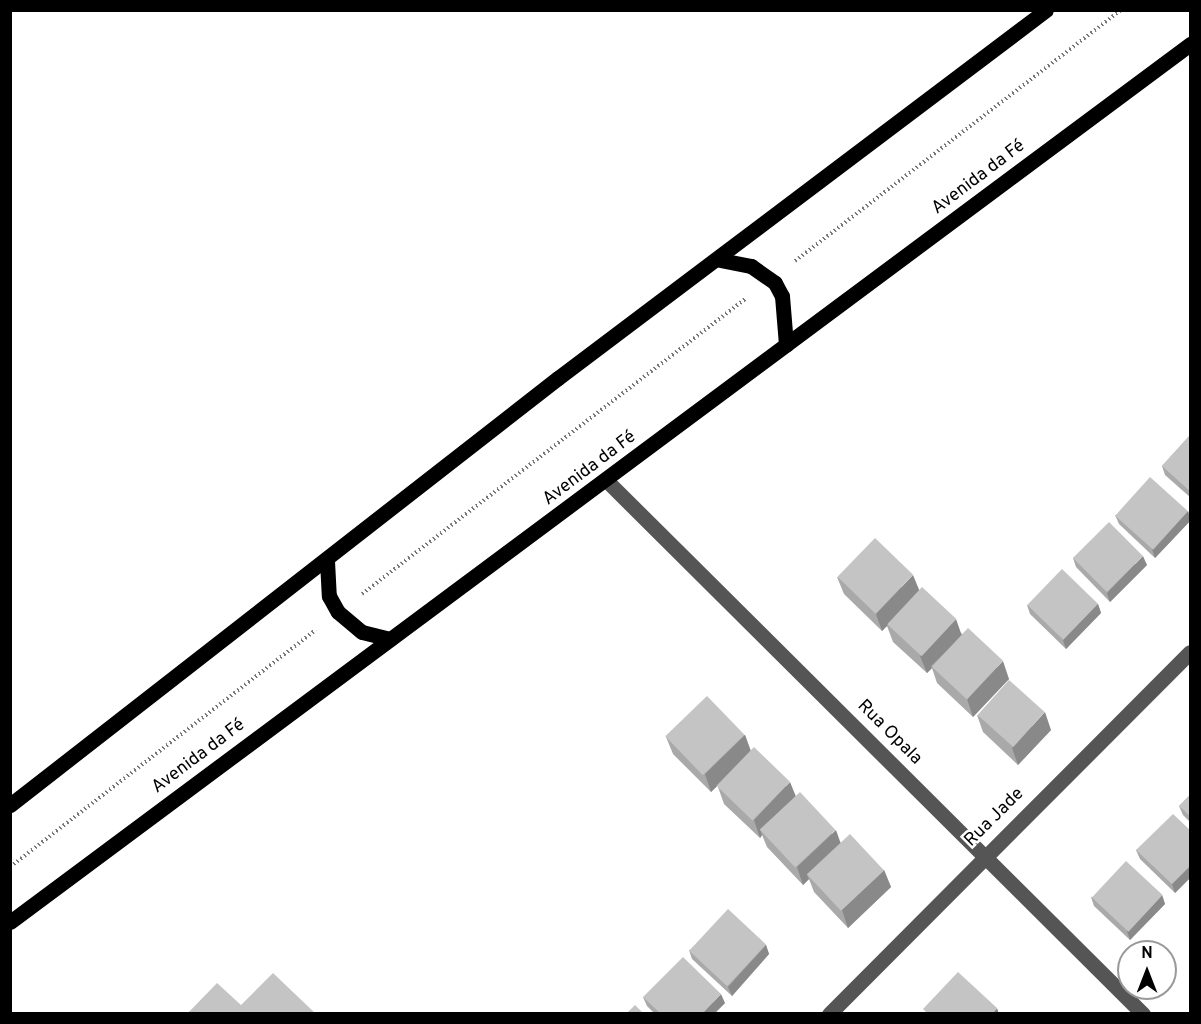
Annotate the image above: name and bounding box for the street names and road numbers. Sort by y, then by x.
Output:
street label: Avenida da Fé [928,136,1030,220]
street label: Avenida da Fé [539,427,641,511]
street label: Rua Opala [852,696,926,770]
street label: Avenida da Fé [148,715,250,799]
street label: Rua Jade [961,784,1029,852]

